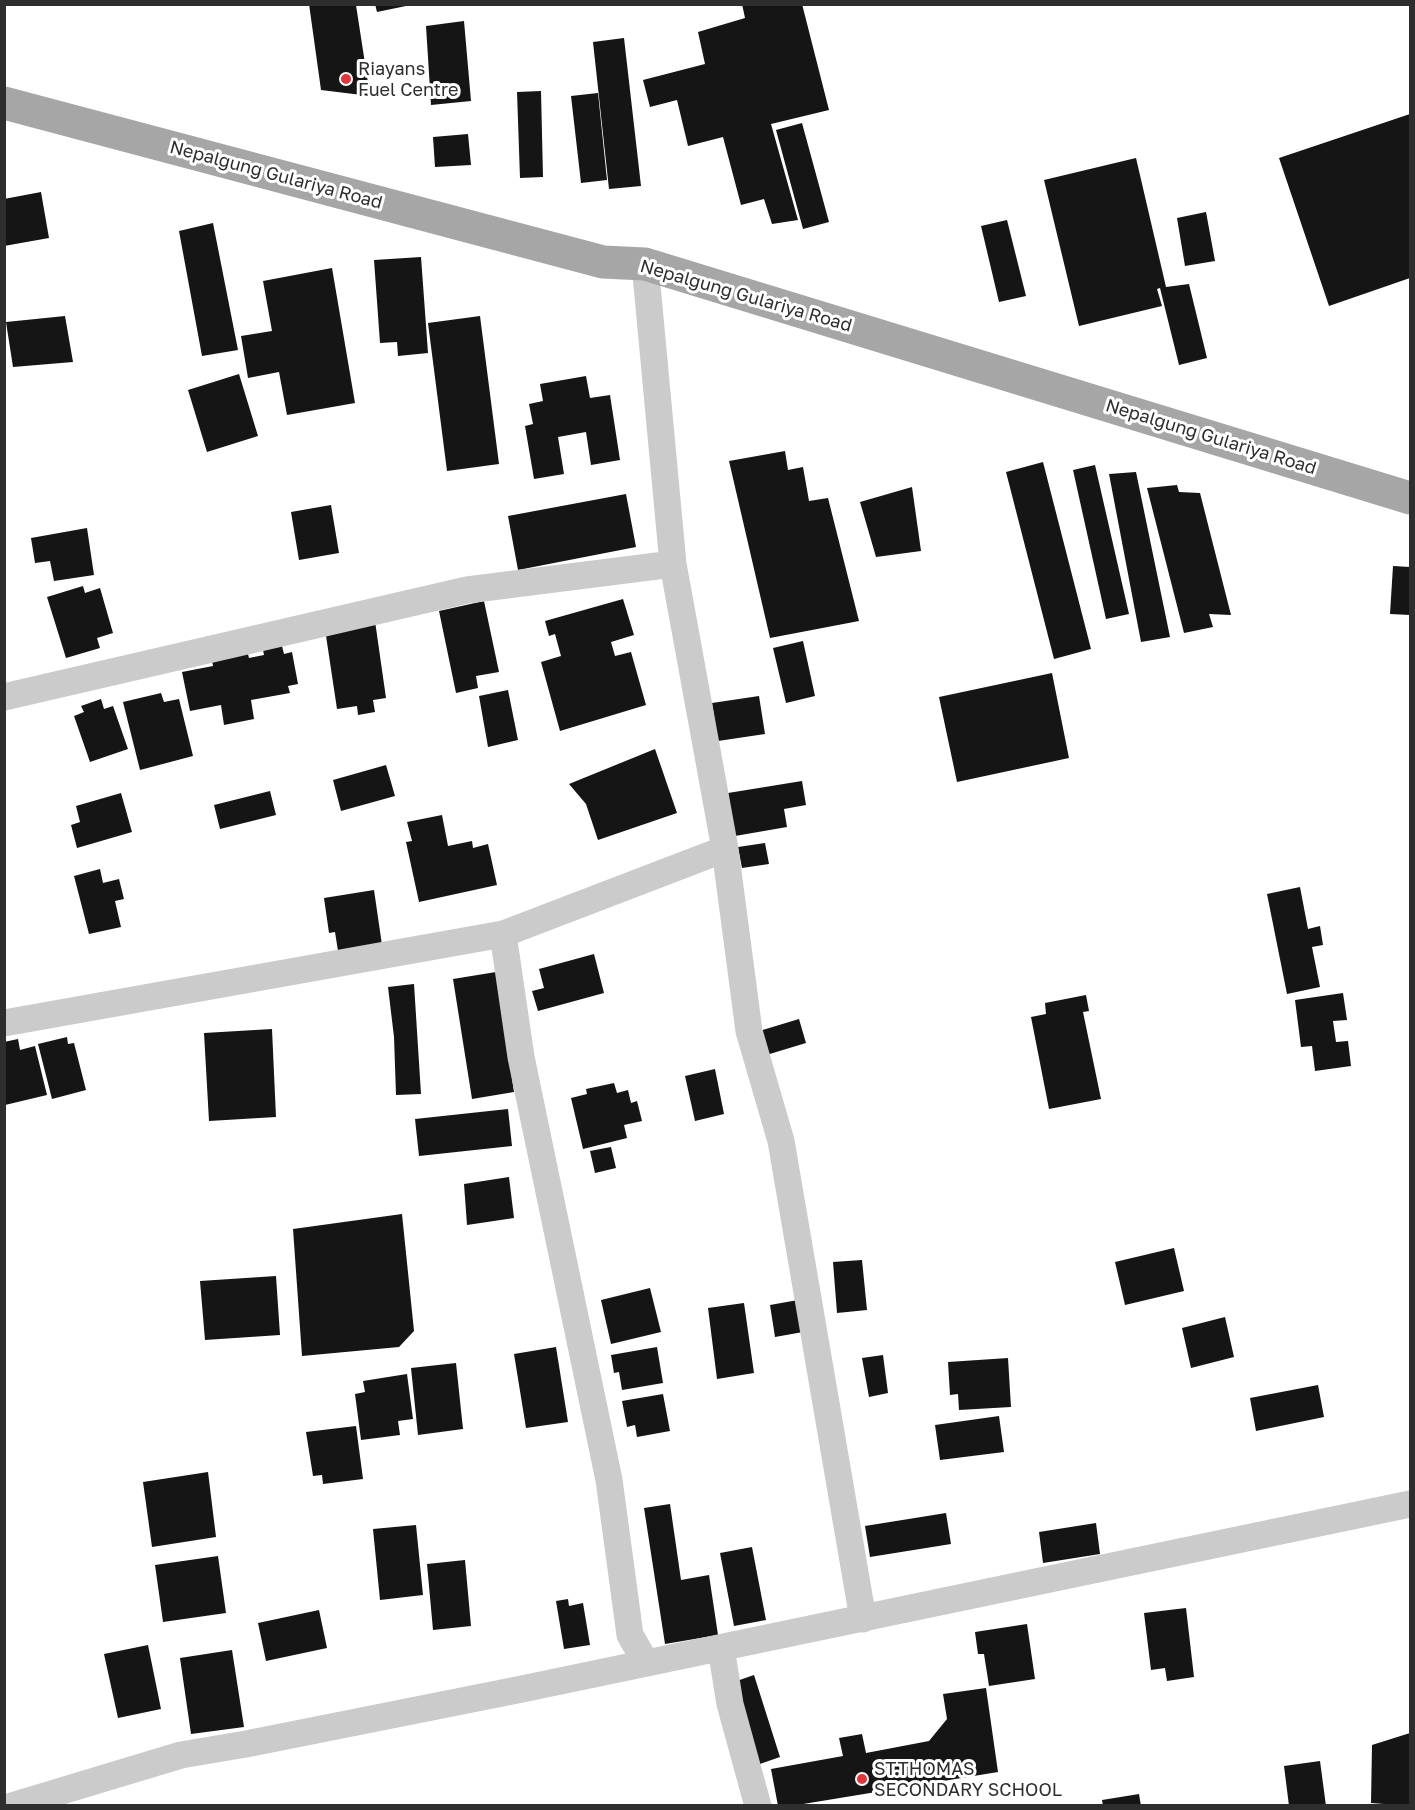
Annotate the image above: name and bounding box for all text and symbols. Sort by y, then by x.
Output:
place label: Riayans Fuel Centre [358,58,458,100]
marker: Riayans Fuel Centre [339,72,353,86]
street label: Nepalgung Gulariya Road [167,136,385,214]
street label: Nepalgung Gulariya Road [638,255,854,337]
street label: Nepalgung Gulariya Road [1103,395,1319,479]
place label: ST.THOMAS SECONDARY SCHOOL [874,1758,1062,1800]
marker: ST.THOMAS SECONDARY SCHOOL [855,1772,869,1786]

